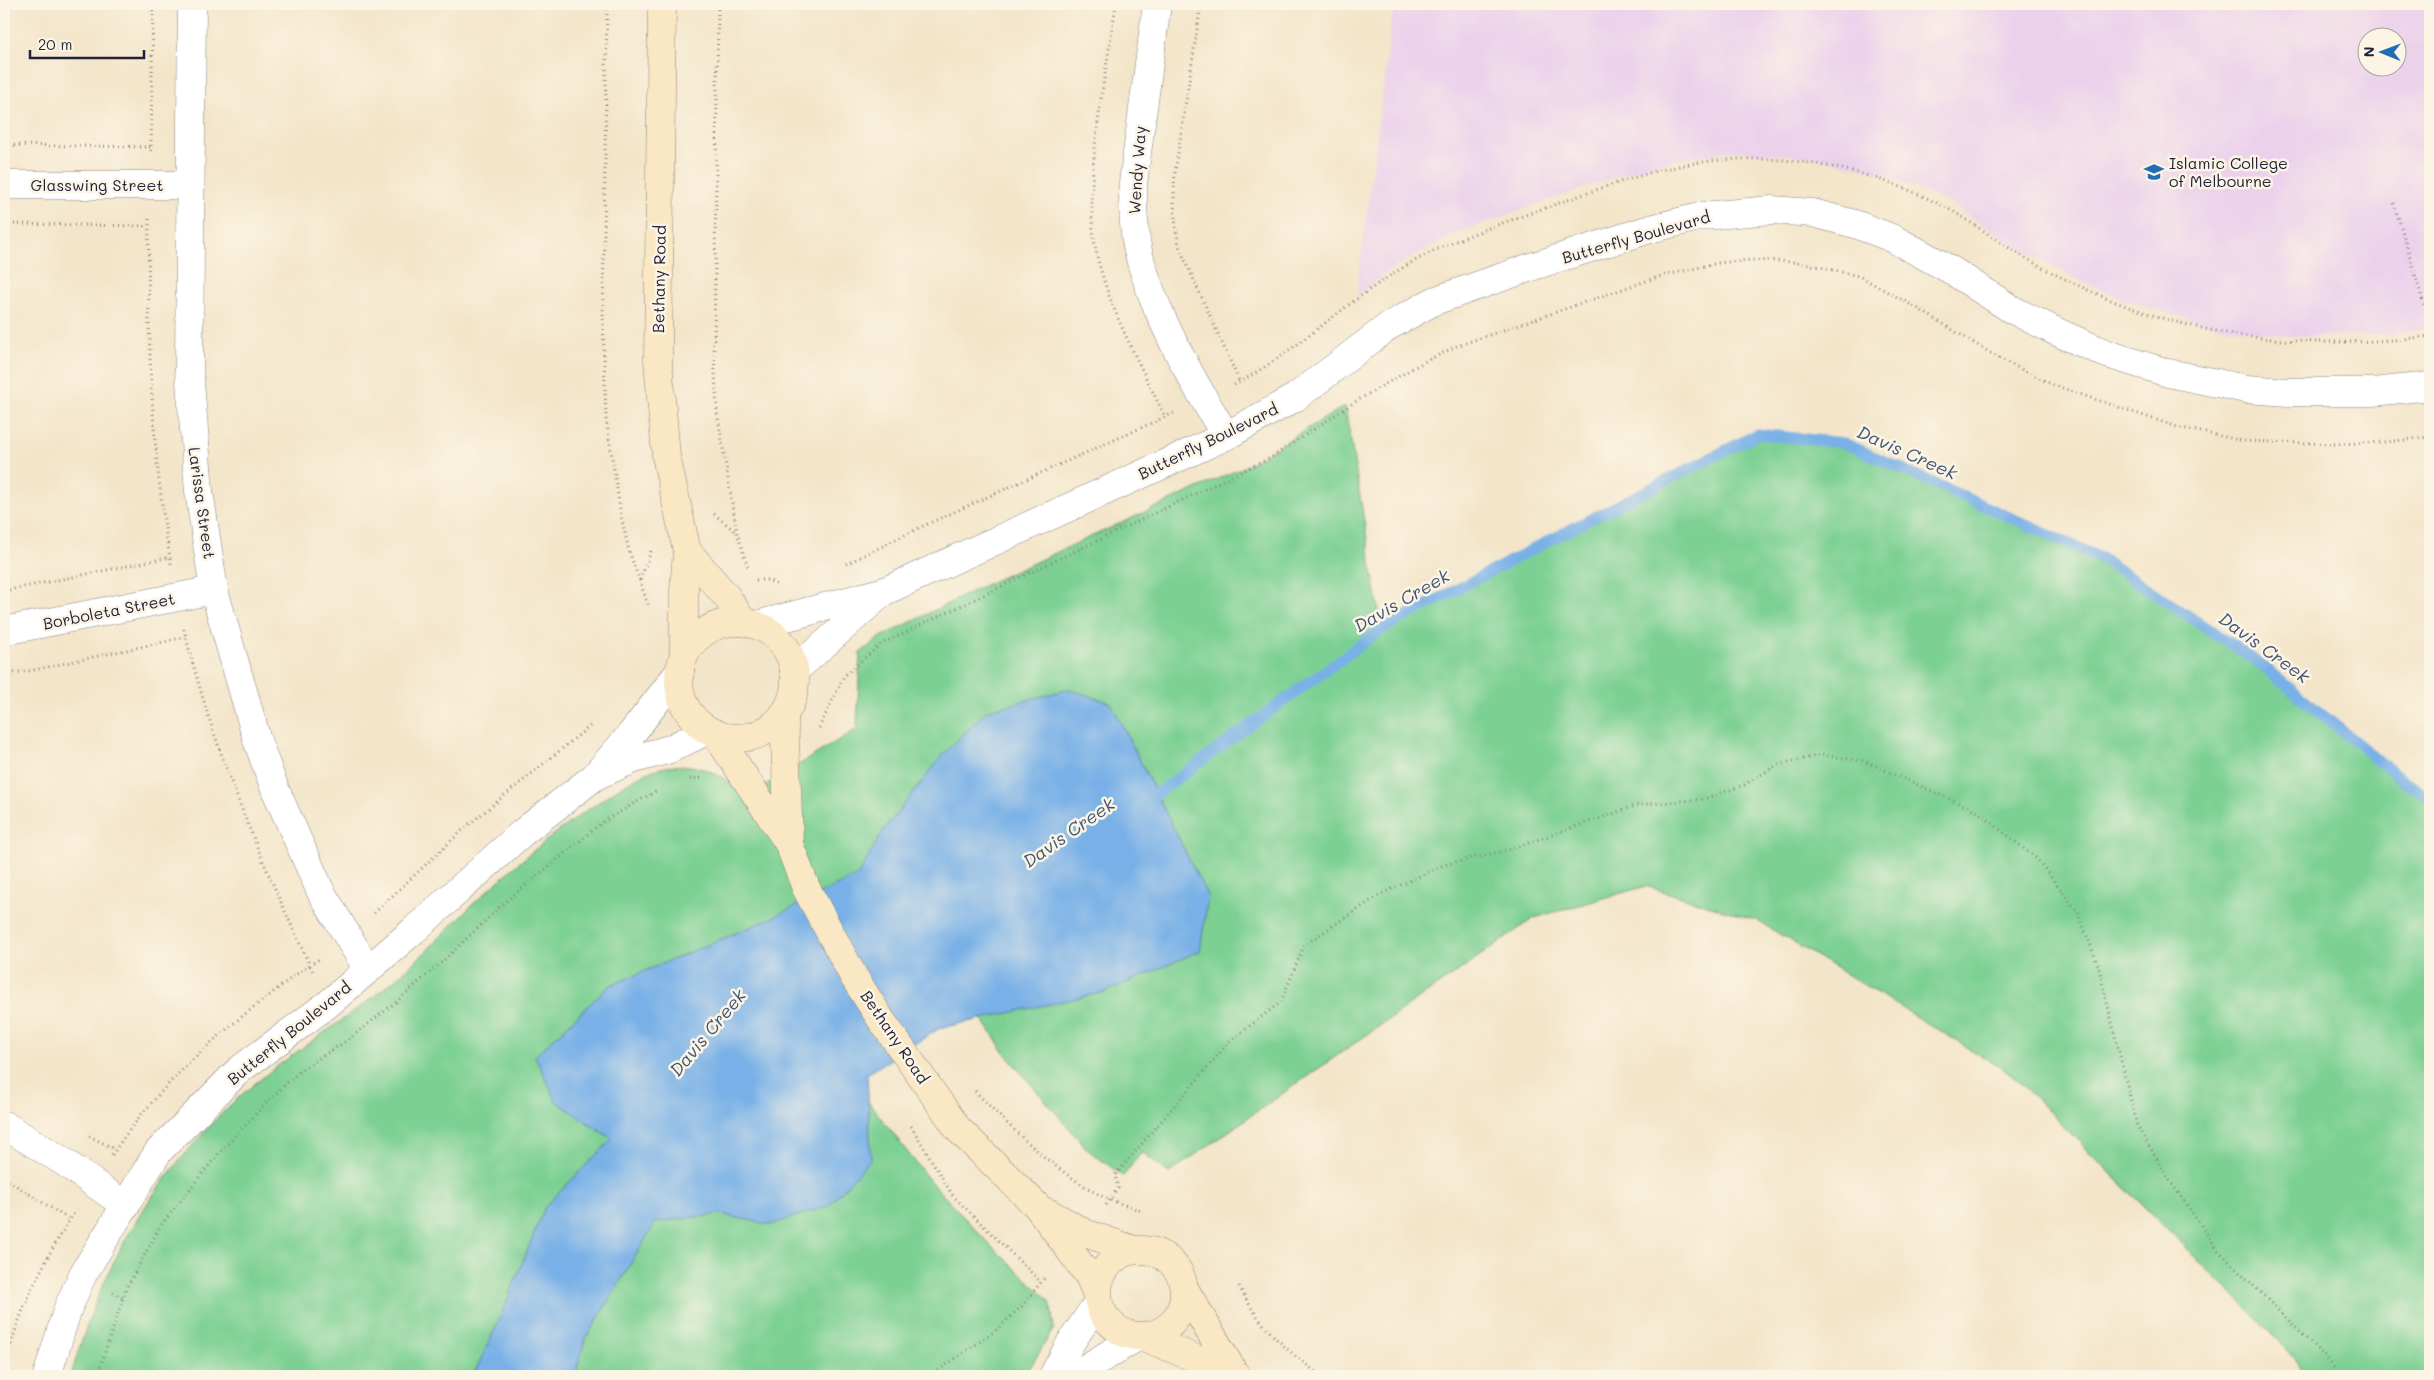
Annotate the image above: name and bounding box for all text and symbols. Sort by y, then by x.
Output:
scale bar [30,28,144,60]
north arrow [2356,28,2406,78]
text: 20 m [38,34,72,54]
text: N [2359,46,2378,57]
street label: Wendy Way [1123,125,1150,215]
place label: Islamic College of Melbourne [2169,152,2288,191]
school or university icon: Islamic College of Melbourne [2143,161,2165,183]
street label: Glasswing Street [31,174,163,195]
street label: Butterfly Boulevard [1559,205,1712,268]
street label: Bethany Road [647,225,670,333]
street label: Butterfly Boulevard [1134,398,1281,484]
water label: Davis Creek [1854,419,1961,485]
street label: Larissa Street [184,446,221,560]
water label: Davis Creek [1349,563,1454,637]
street label: Borboleta Street [41,587,177,634]
water label: Davis Creek [2214,606,2315,689]
water label: Davis Creek [1018,791,1119,873]
street label: Butterfly Boulevard [223,976,355,1089]
water label: Davis Creek [664,983,751,1081]
street label: Bethany Road [856,986,934,1087]

